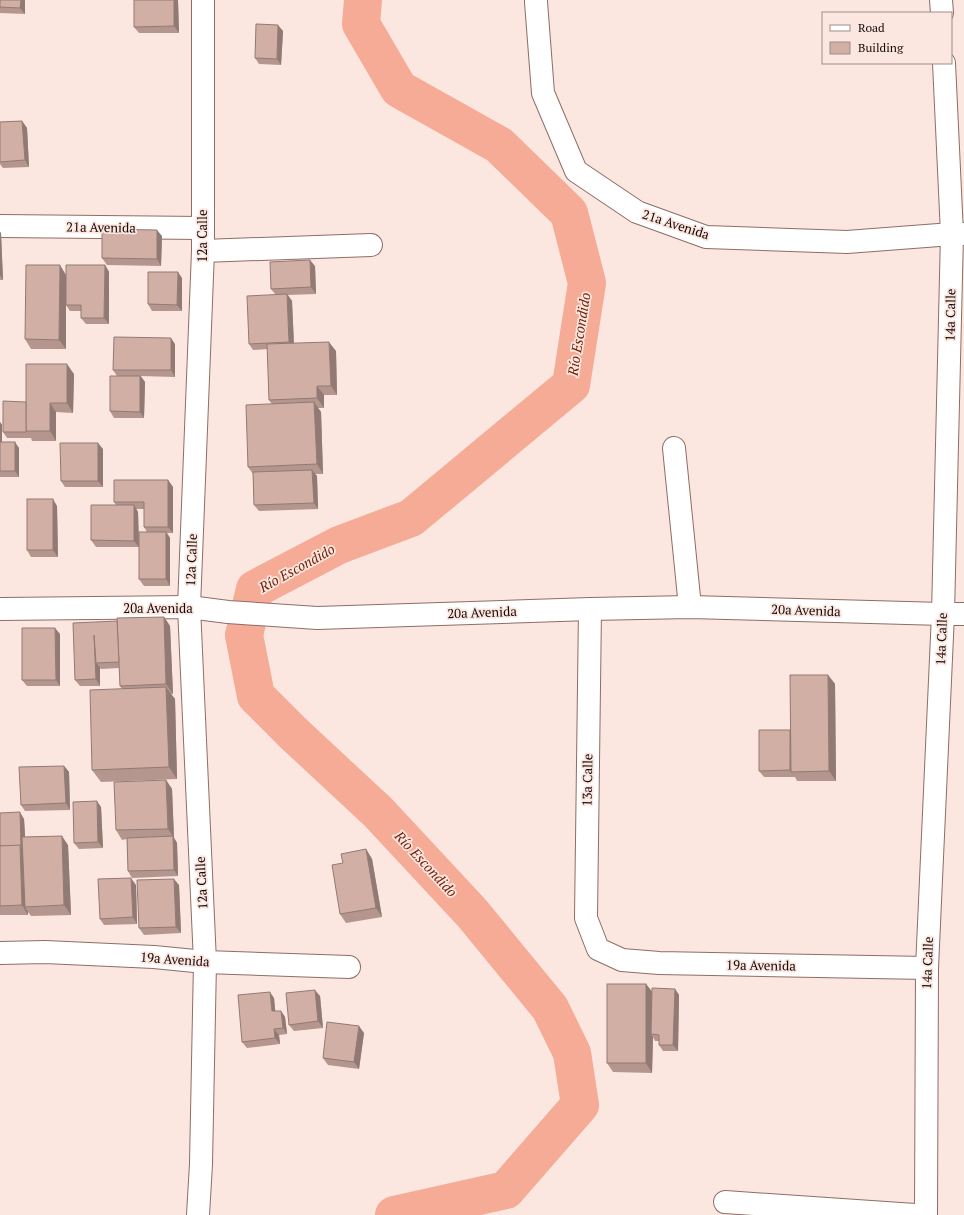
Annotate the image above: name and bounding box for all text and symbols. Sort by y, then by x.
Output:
legend [822,12,952,64]
text: Road [858,20,885,35]
text: Building [858,40,904,55]
street label: 21a Avenida [640,205,712,243]
street label: 12a Calle [193,210,211,262]
street label: 21a Avenida [66,217,136,237]
street label: 14a Calle [941,288,959,342]
water label: Río Escondido [562,291,594,378]
street label: 12a Calle [181,533,201,587]
water label: Río Escondido [255,539,338,597]
street label: 20a Avenida [123,599,193,617]
street label: 20a Avenida [771,600,842,620]
street label: 20a Avenida [447,602,518,622]
street label: 14a Calle [931,612,951,666]
street label: 13a Calle [578,753,596,807]
water label: Río Escondido [390,826,462,901]
street label: 12a Calle [191,856,211,910]
street label: 14a Calle [917,936,937,990]
street label: 19a Avenida [140,948,211,970]
street label: 19a Avenida [726,955,796,975]

